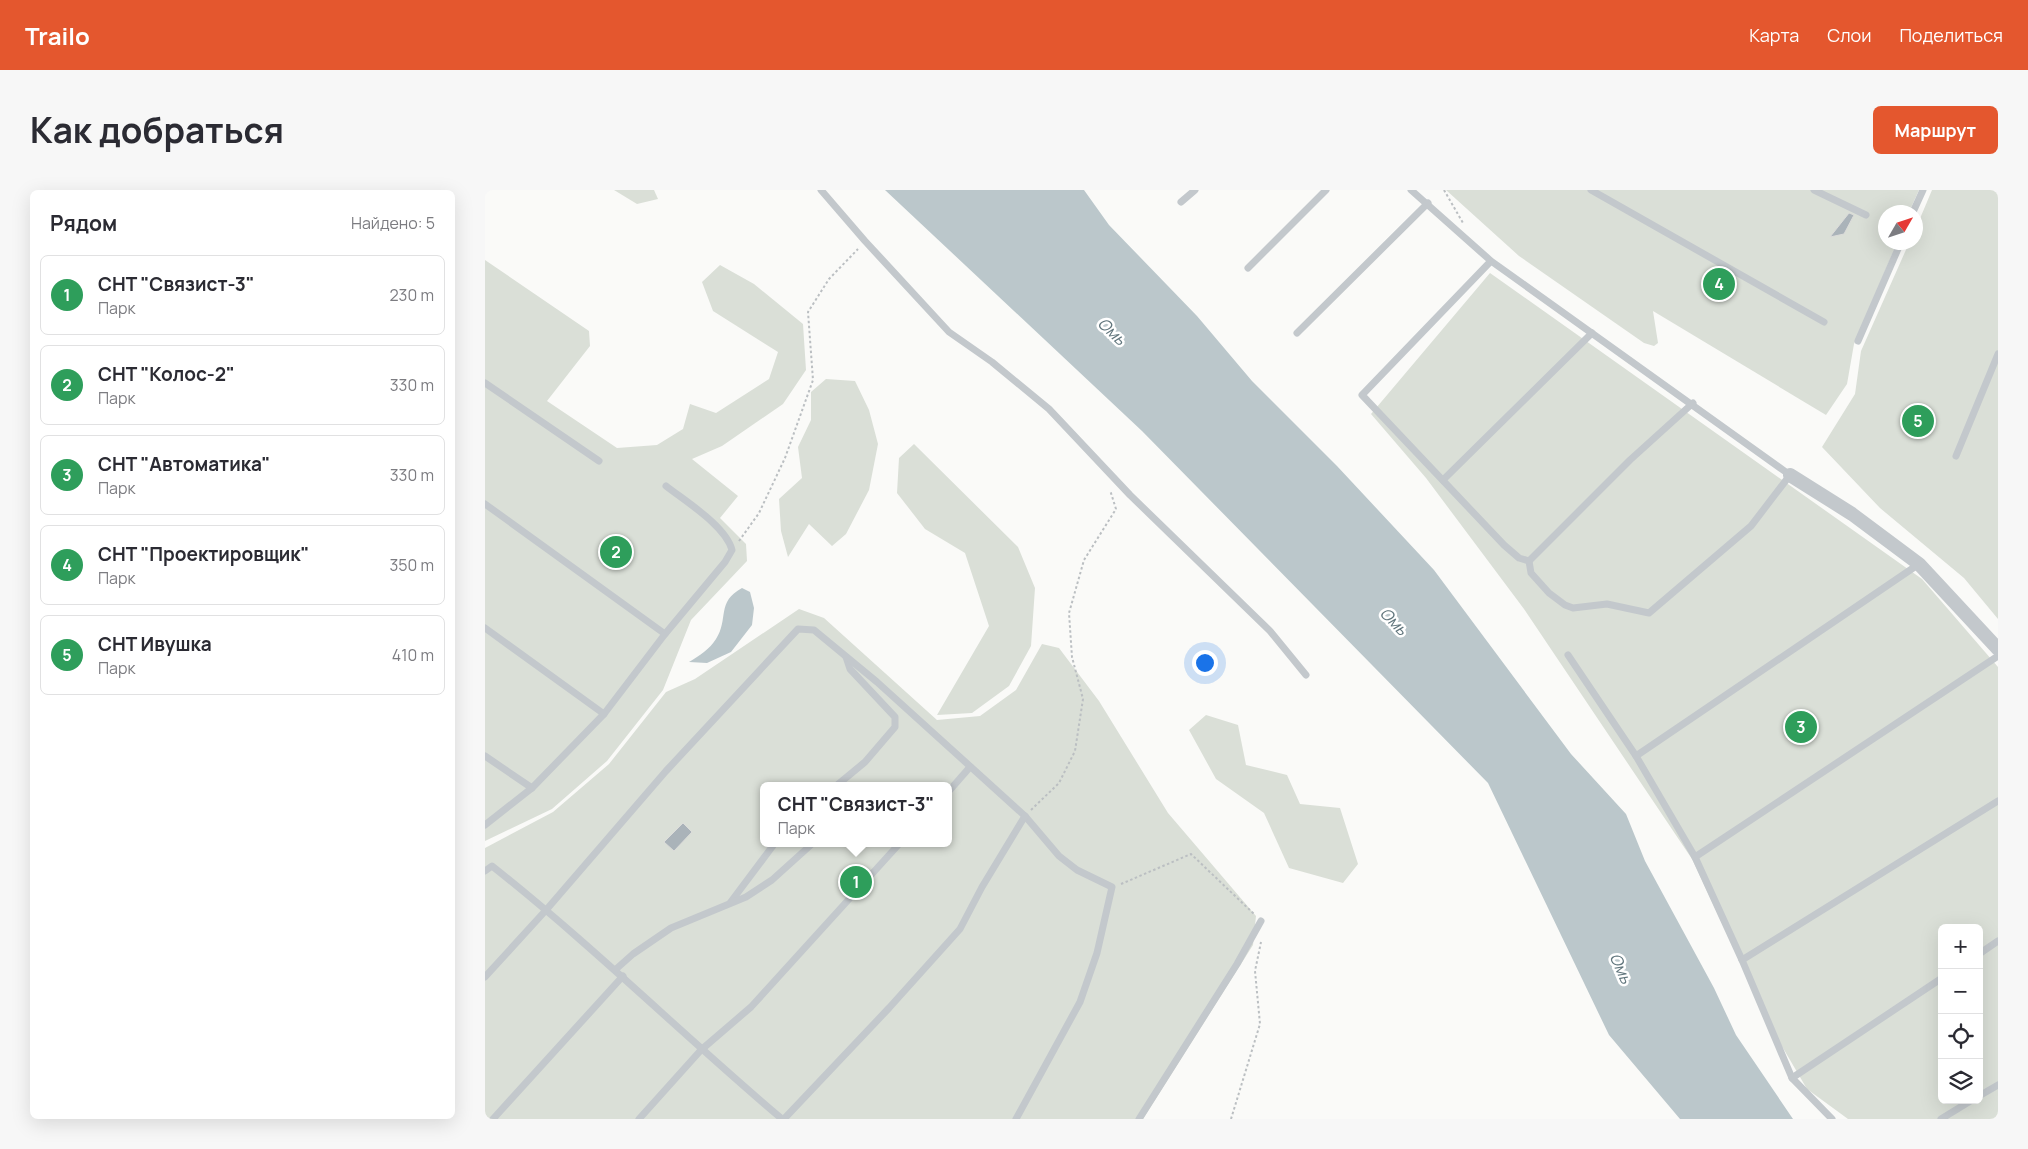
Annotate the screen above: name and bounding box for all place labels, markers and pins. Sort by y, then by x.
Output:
pin: 4 [1703,265,1735,303]
pin: 5 [1902,402,1934,440]
pin: 2 [600,533,632,571]
pin: 3 [1785,708,1817,746]
pin: 1 [840,863,872,901]

